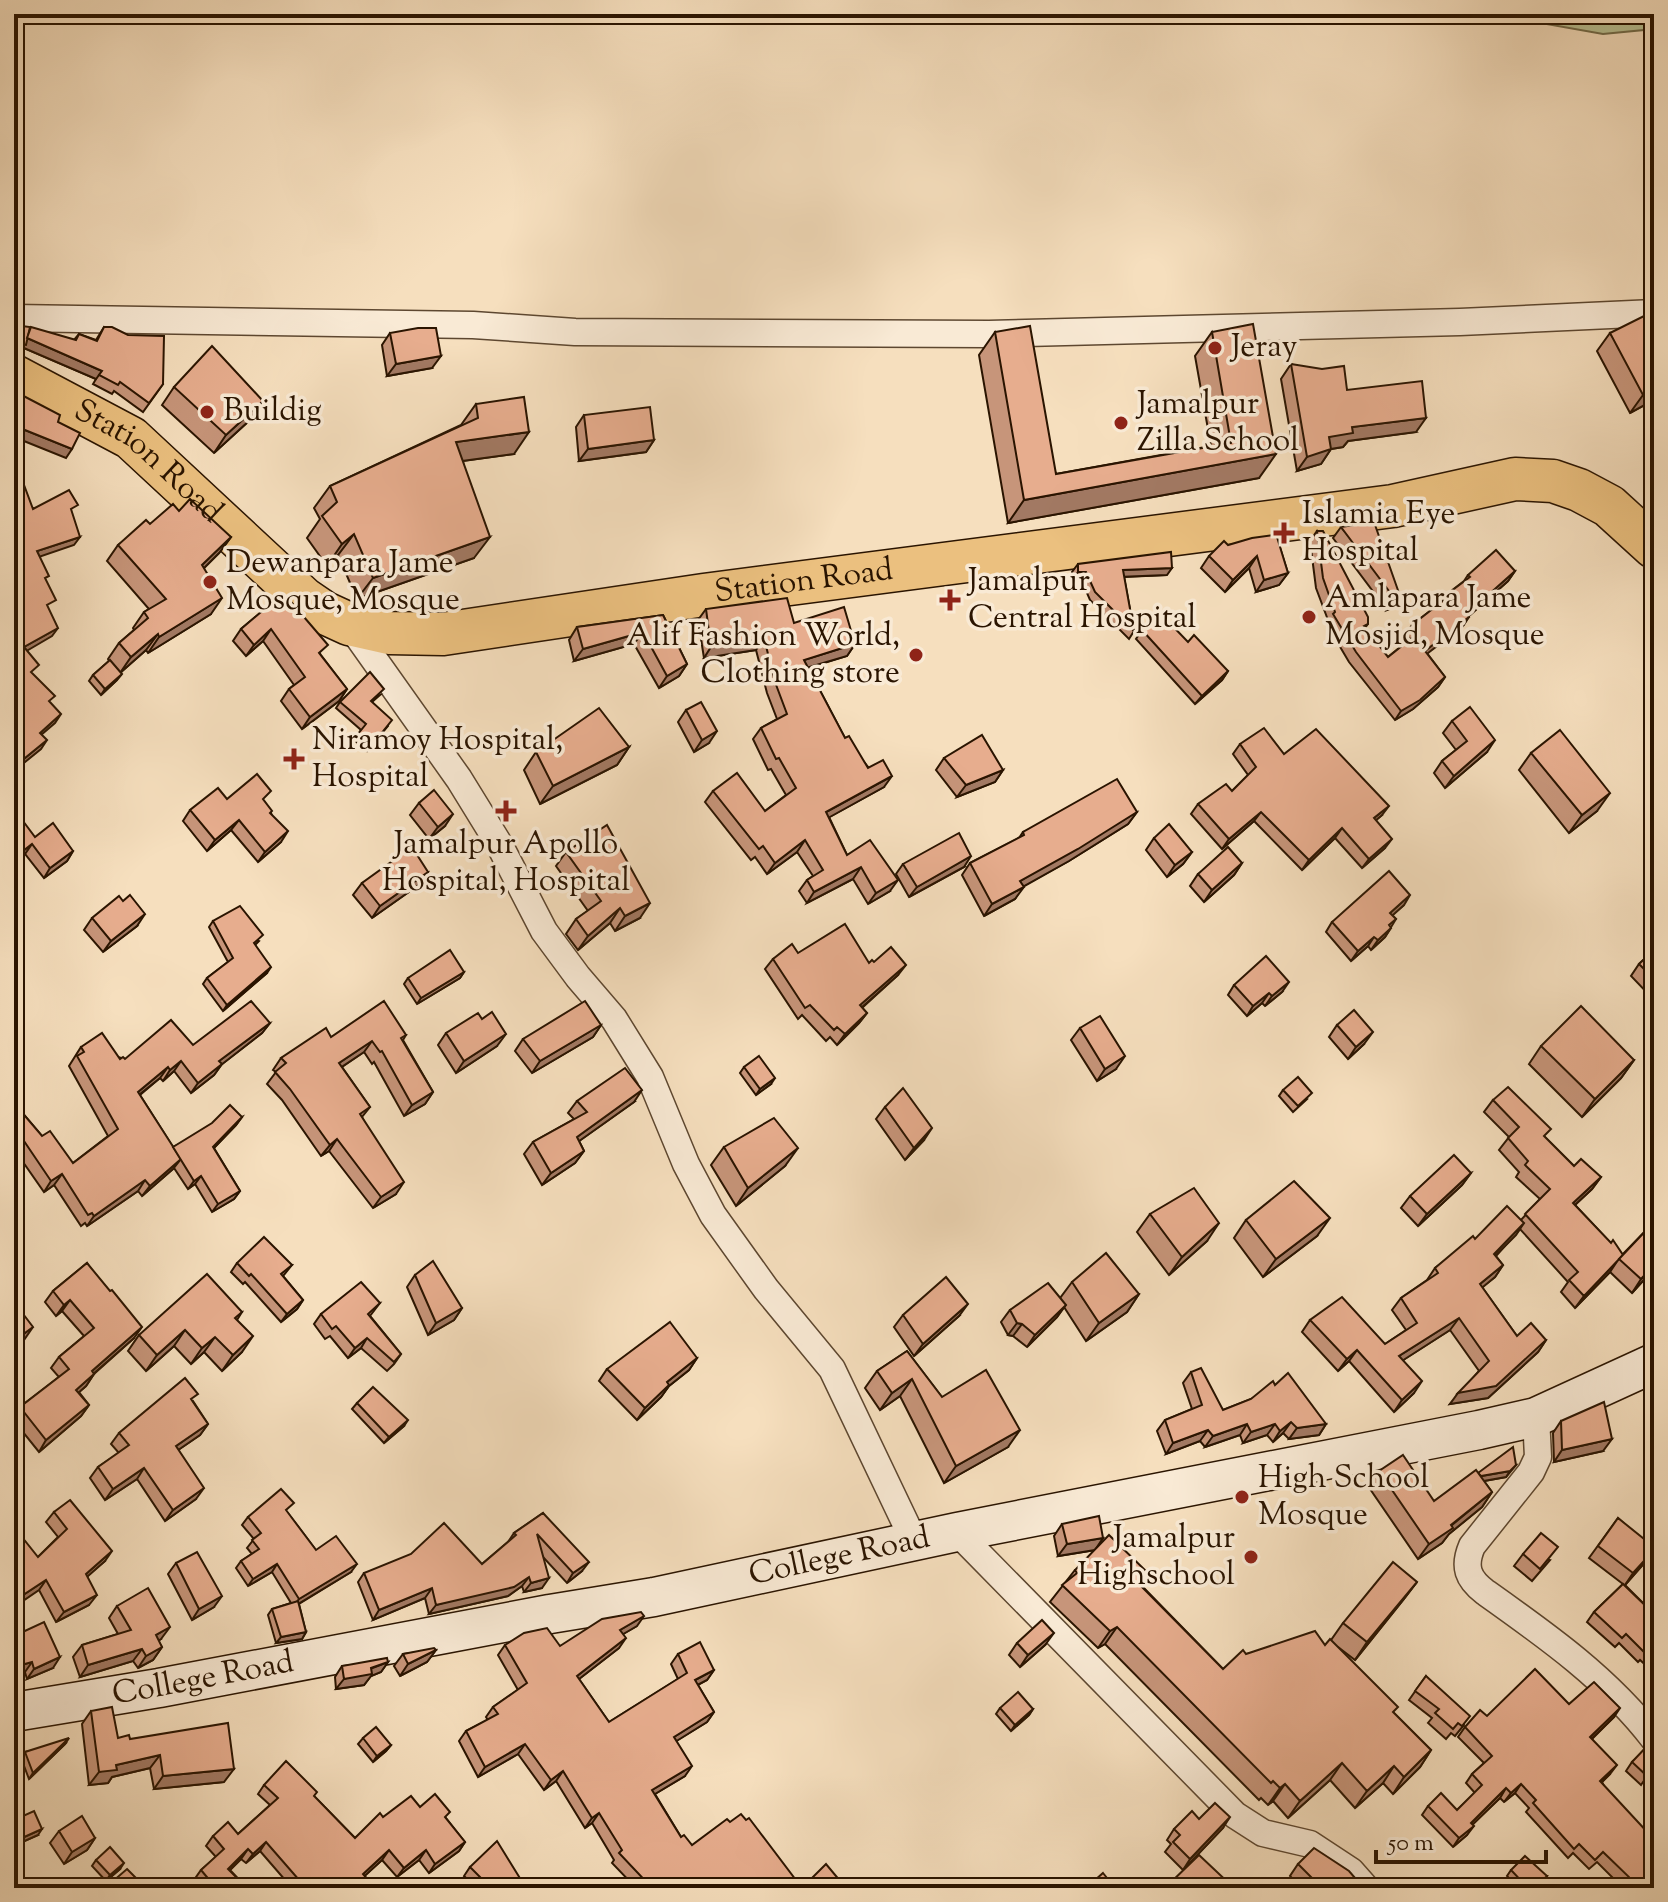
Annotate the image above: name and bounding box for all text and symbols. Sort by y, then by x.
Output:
place label: Jeray [1229,325,1297,371]
marker: Jeray [1206,339,1224,357]
place label: Jamalpur Zilla School [1135,382,1299,465]
street label: Station Road [65,389,233,535]
place label: Buildig [223,389,322,435]
marker: Buildig [198,403,216,421]
marker: Jamalpur Zilla School [1112,414,1130,432]
place label: Islamia Eye Hospital [1302,492,1455,575]
marker: Islamia Eye Hospital [1273,522,1295,544]
place label: Dewanpara Jame Mosque, Mosque [226,541,460,624]
street label: Station Road [712,548,896,616]
place label: Jamalpur Central Hospital [966,559,1197,642]
marker: Dewanpara Jame Mosque, Mosque [201,573,219,591]
place label: Amlapara Jame Mosjid, Mosque [1325,576,1545,659]
marker: Jamalpur Central Hospital [939,589,961,611]
marker: Amlapara Jame Mosjid, Mosque [1300,608,1318,626]
place label: Alif Fashion World, Clothing store [626,614,900,697]
marker: Alif Fashion World, Clothing store [907,646,925,664]
place label: Niramoy Hospital, Hospital [312,718,563,801]
marker: Niramoy Hospital, Hospital [283,748,305,770]
marker: Jamalpur Apollo Hospital, Hospital [495,800,517,822]
place label: Jamalpur Apollo Hospital, Hospital [382,822,630,905]
place label: High School Mosque [1258,1456,1429,1539]
marker: High School Mosque [1233,1488,1251,1506]
street label: College Road [745,1515,934,1599]
place label: Jamalpur Highschool [1077,1516,1235,1599]
marker: Jamalpur Highschool [1242,1548,1260,1566]
street label: College Road [109,1640,298,1718]
scale bar [1376,1814,1546,1864]
text: 50 m [1386,1827,1434,1861]

